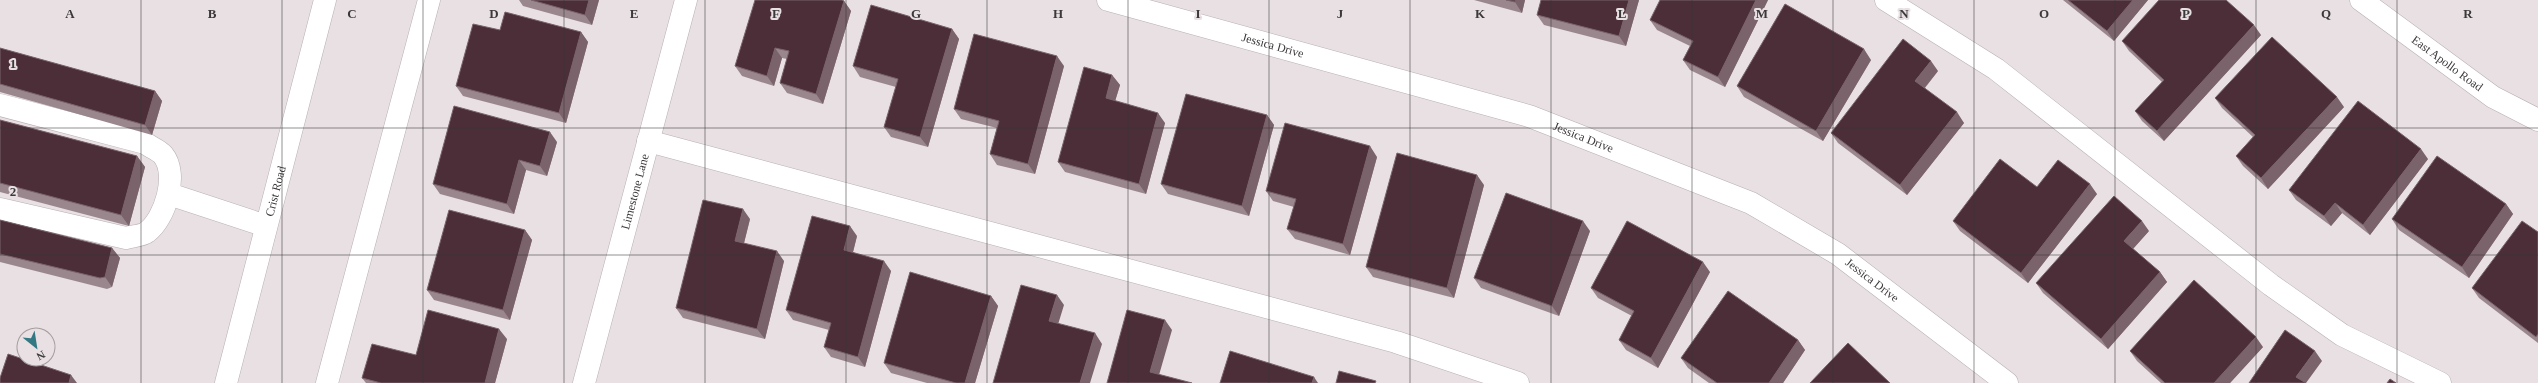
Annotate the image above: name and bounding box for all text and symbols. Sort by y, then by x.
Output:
text: A [65,6,75,21]
text: B [208,6,217,21]
text: C [347,6,357,21]
text: D [489,6,499,21]
text: E [630,6,638,21]
text: F [772,6,780,21]
text: G [911,6,921,21]
text: H [1053,6,1063,21]
text: I [1195,6,1201,21]
text: J [1337,6,1344,21]
text: K [1475,6,1486,21]
text: L [1618,6,1627,21]
text: M [1756,6,1768,21]
text: N [1899,6,1909,21]
text: O [2039,6,2049,21]
text: P [2182,6,2190,21]
text: Q [2321,6,2331,21]
text: R [2463,6,2473,21]
street label: Jessica Drive [1240,30,1305,61]
street label: East Apollo Road [2409,33,2486,94]
text: 1 [10,56,16,71]
street label: Jessica Drive [1551,119,1615,155]
street label: Limestone Lane [618,152,652,231]
street label: Crist Road [262,165,289,218]
text: 2 [10,184,16,199]
street label: Jessica Drive [1843,255,1902,305]
north arrow [16,327,56,367]
text: N [35,348,47,363]

